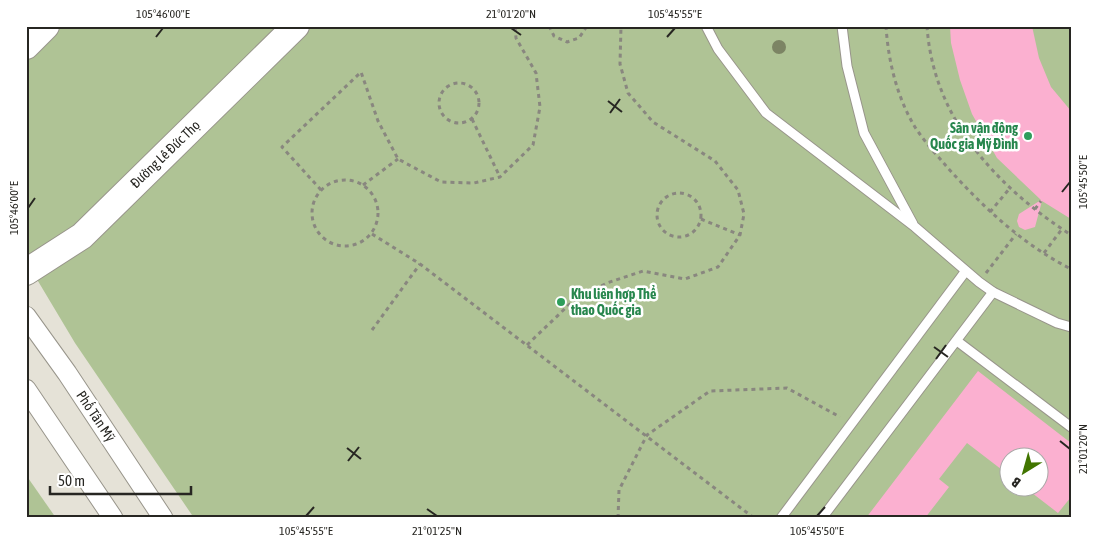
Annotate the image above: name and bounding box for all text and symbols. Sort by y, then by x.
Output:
text: 105°46'00"E [136,7,190,21]
text: 21°01'20"N [486,7,536,21]
text: 105°45'55"E [648,7,702,21]
street label: Đường Lê Đức Thọ [127,117,203,191]
place label: Sân vận động Quốc gia Mỹ Đình [930,120,1019,152]
marker: Sân vận động Quốc gia Mỹ Đình [1022,130,1034,142]
text: 105°45'50"E [1076,155,1090,209]
text: 105°46'00"E [7,181,21,235]
place label: Khu liên hợp Thể thao Quốc gia [570,285,656,318]
marker: Khu liên hợp Thể thao Quốc gia [555,296,567,308]
street label: Phố Tân Mỹ [73,387,120,445]
text: 21°01'20"N [1076,424,1090,474]
north arrow [1000,446,1050,496]
scale bar [50,464,191,496]
text: 50 m [58,472,85,489]
text: B [1008,474,1024,491]
text: 105°45'55"E [279,524,333,538]
text: 21°01'25"N [412,524,462,538]
text: 105°45'50"E [790,524,844,538]

